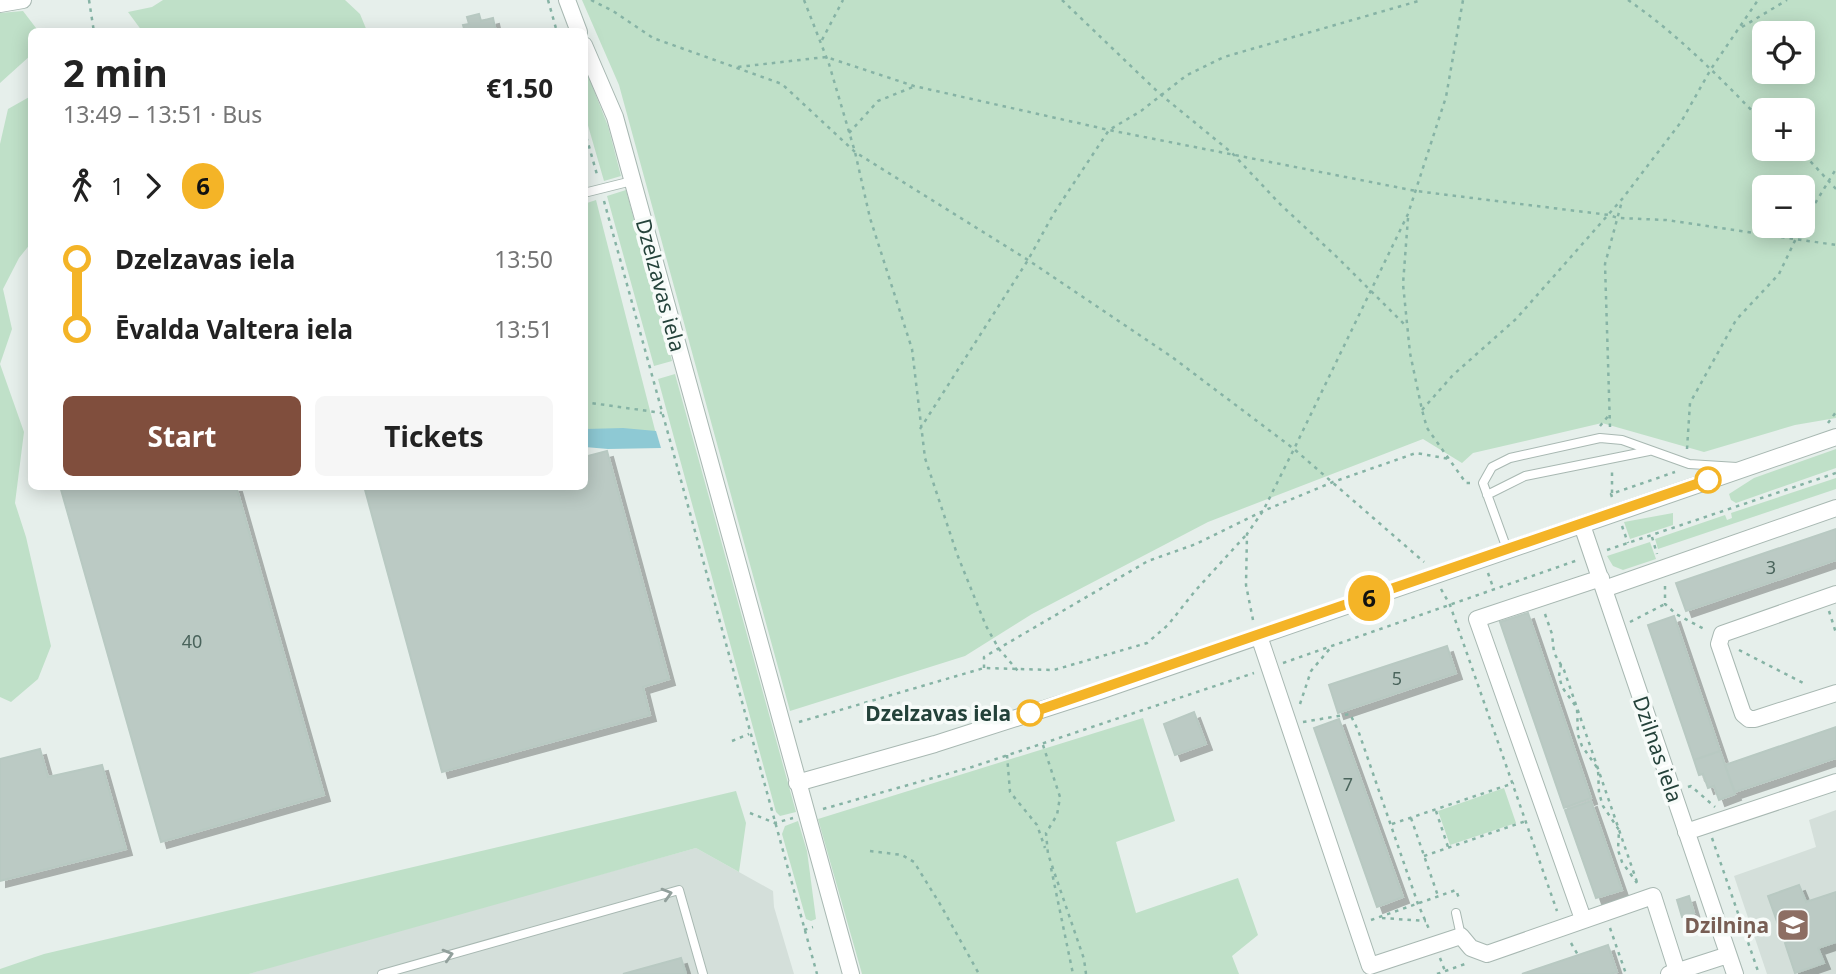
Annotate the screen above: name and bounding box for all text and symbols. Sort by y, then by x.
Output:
map controls [1752,21,1815,238]
button: locate [1752,21,1815,84]
text: 2 min [63,46,168,98]
text: €1.50 [486,70,553,106]
text: 13:49 – 13:51 · Bus [63,98,262,130]
button: + [1752,98,1815,161]
icon: walk [63,167,101,205]
icon: forward [134,167,172,205]
text: 6 [196,169,210,202]
text: 1 [111,170,124,202]
button: − [1752,175,1815,238]
street label: Dzelzavas iela [630,215,692,355]
text: Dzelzavas iela [115,241,295,277]
text: 13:50 [494,243,553,275]
text: Ēvalda Valtera iela [115,311,353,347]
text: 13:51 [494,313,553,345]
button: Start [63,396,301,476]
button: Tickets [315,396,553,476]
unlabelled marker [1695,467,1721,493]
house number: 3 [1766,555,1776,579]
line badge: 6 [1346,575,1392,621]
text: 6 [1362,581,1376,614]
house number: 40 [182,629,202,653]
house number: 5 [1392,666,1402,690]
street label: Dzilnas iela [1627,692,1689,806]
place label: Dzelzavas iela [865,699,1011,727]
marker: Dzelzavas iela [1017,700,1043,726]
house number: 7 [1343,772,1353,796]
one-way arrow [660,887,672,902]
school or university icon: Dzilniņa [1774,906,1812,944]
place label: Dzilniņa [1685,911,1769,939]
one-way arrow [441,949,453,964]

